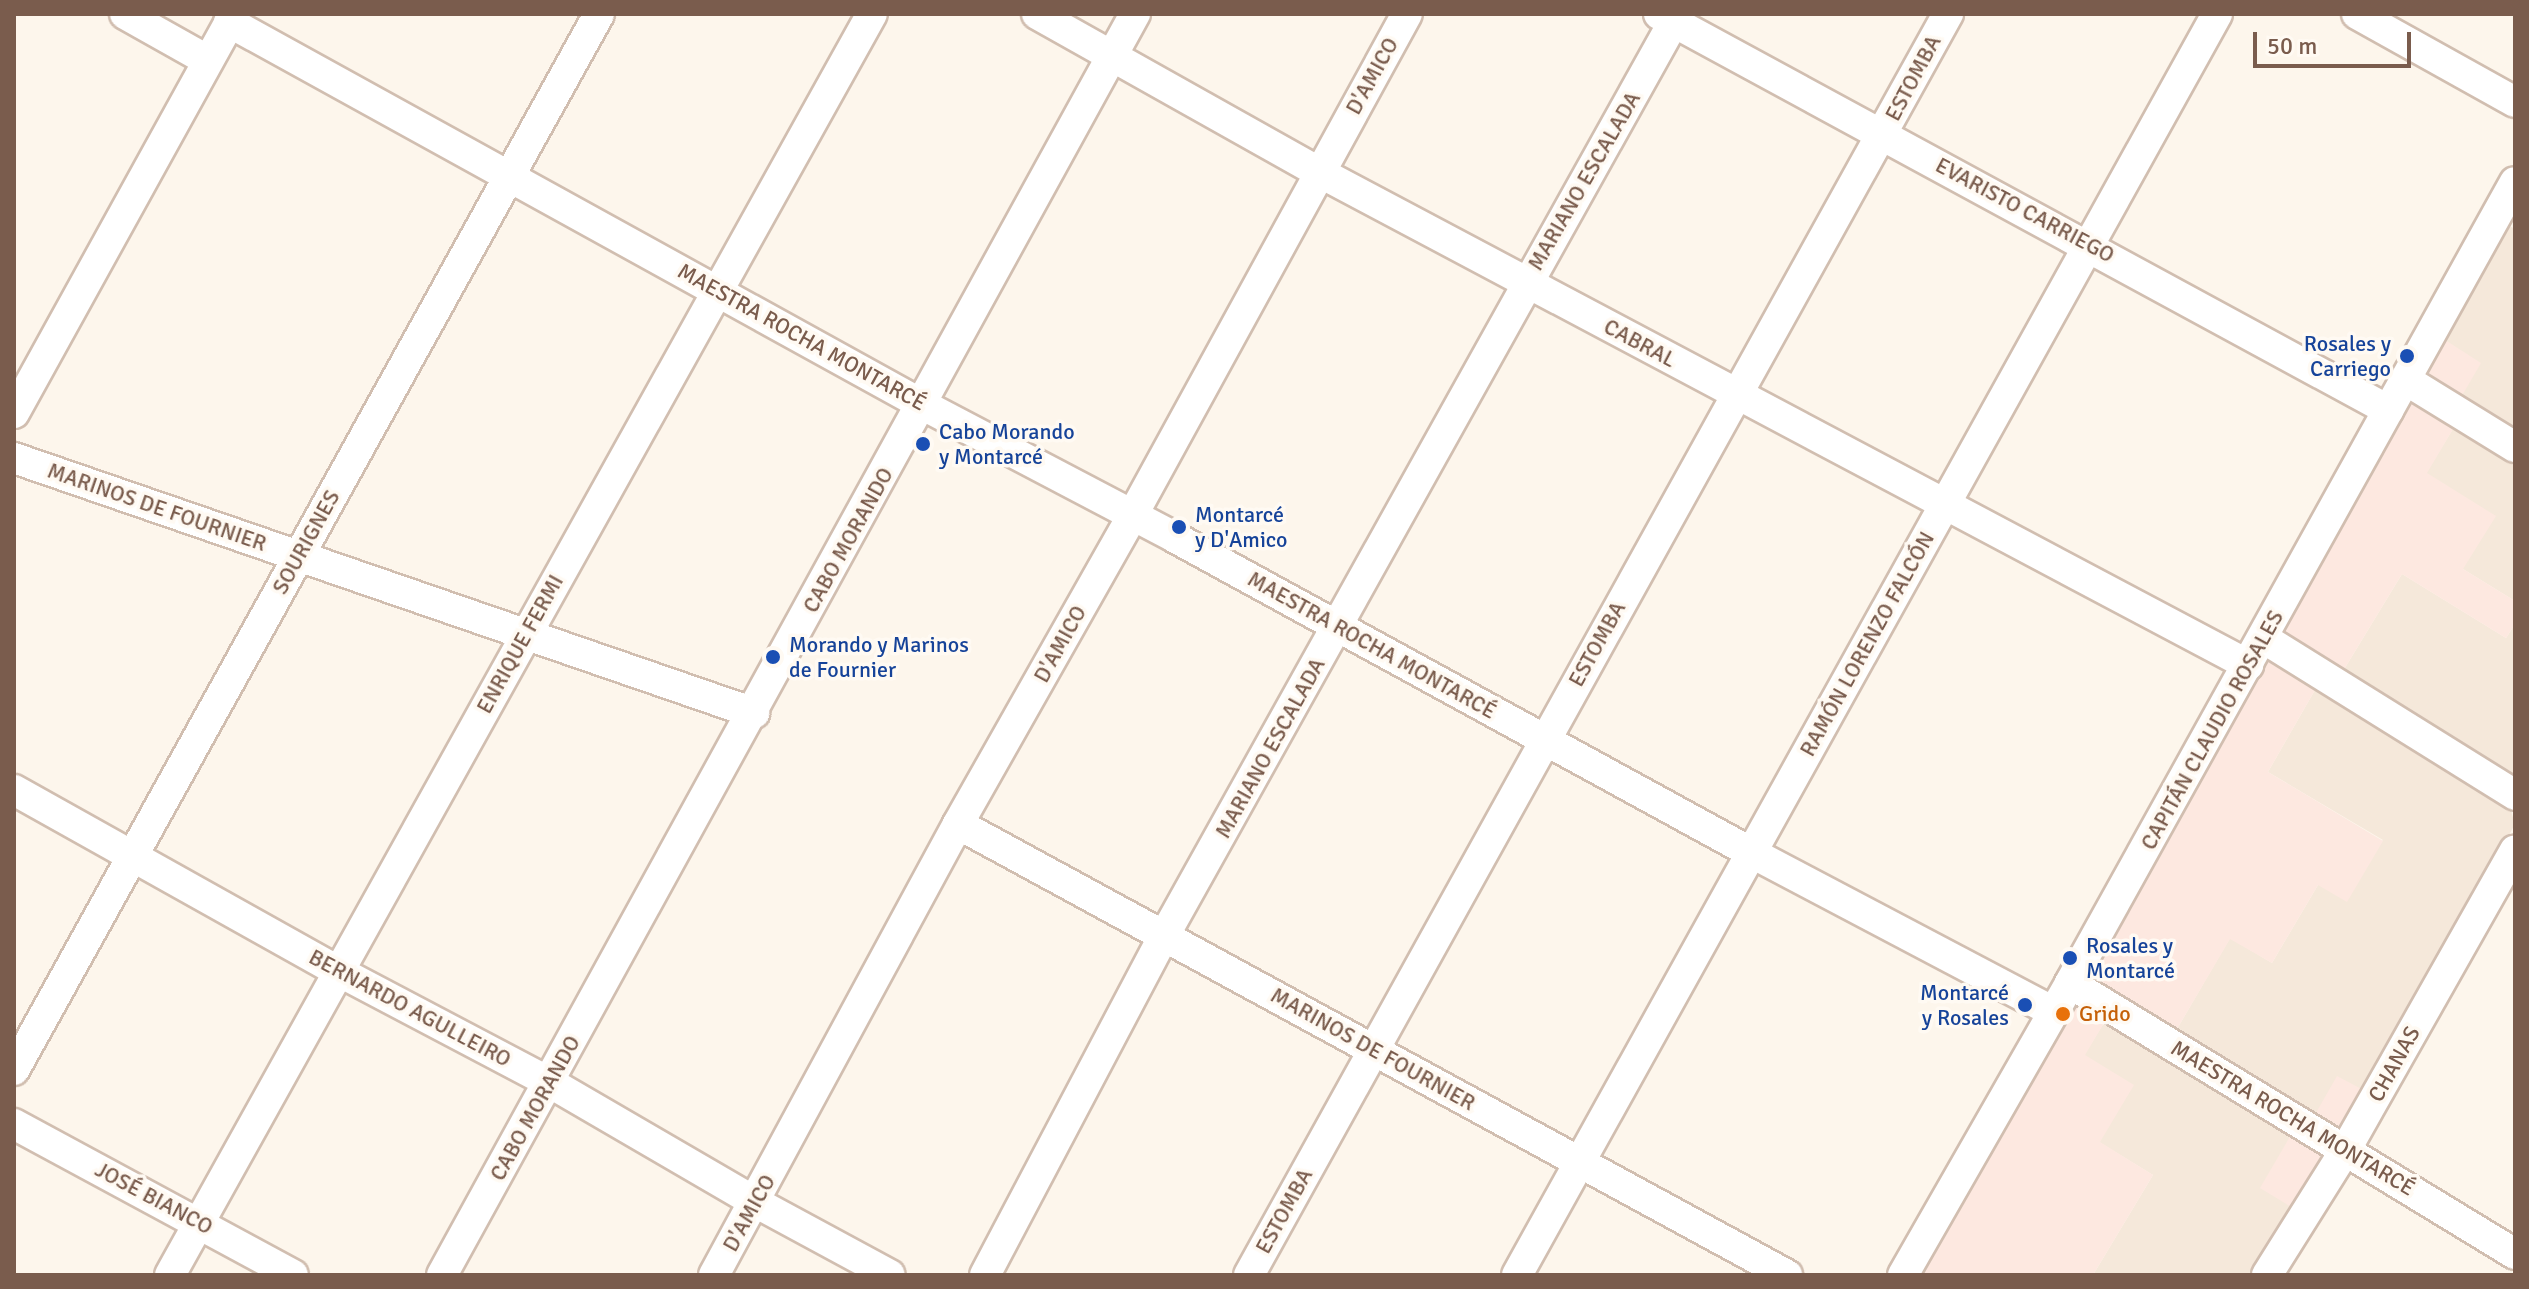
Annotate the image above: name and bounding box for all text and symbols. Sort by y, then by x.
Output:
scale bar [2257,16,2415,66]
street label: ESTOMBA [1879,31,1947,125]
text: 50 m [2267,31,2317,61]
street label: D'AMICO [1340,33,1404,119]
street label: MARIANO ESCALADA [1522,87,1646,275]
street label: EVARISTO CARRIEGO [1931,152,2119,268]
street label: MAESTRA ROCHA MONTARCÉ [673,258,931,416]
street label: CABRAL [1599,313,1681,373]
place label: Rosales y Carriego [2304,330,2391,382]
marker: Rosales y Carriego [2398,347,2416,365]
place label: Cabo Morando y Montarcé [939,418,1075,470]
marker: Cabo Morando y Montarcé [914,435,932,453]
street label: MARINOS DE FOURNIER [44,457,270,557]
street label: CABO MORANDO [797,463,899,617]
street label: SOURIGNES [267,485,345,599]
place label: Montarcé y D'Amico [1195,501,1288,552]
marker: Montarcé y D'Amico [1170,518,1188,536]
street label: RAMÓN LORENZO FALCÓN [1794,527,1940,761]
street label: MAESTRA ROCHA MONTARCÉ [1243,566,1501,724]
street label: ENRIQUE FERMI [471,570,569,718]
street label: ESTOMBA [1563,597,1631,691]
street label: D'AMICO [1028,601,1092,687]
street label: CAPITÁN CLAUDIO ROSALES [2135,606,2289,854]
place label: Morando y Marinos de Fournier [789,631,969,682]
marker: Morando y Marinos de Fournier [764,648,782,666]
street label: MARIANO ESCALADA [1209,653,1331,843]
place label: Rosales y Montarcé [2086,932,2175,984]
street label: BERNARDO AGULLEIRO [304,944,516,1072]
marker: Rosales y Montarcé [2061,949,2079,967]
place label: Montarcé y Rosales [1920,979,2009,1030]
street label: MARINOS DE FOURNIER [1266,982,1480,1116]
marker: Montarcé y Rosales [2016,996,2034,1014]
place label: Grido [2079,1001,2131,1027]
marker: Grido [2054,1005,2072,1023]
street label: CHANAS [2363,1022,2425,1106]
street label: CABO MORANDO [484,1031,586,1185]
street label: MAESTRA ROCHA MONTARCÉ [2166,1035,2420,1201]
street label: JOSÉ BIANCO [91,1156,217,1240]
street label: ESTOMBA [1250,1164,1318,1258]
street label: D'AMICO [717,1170,781,1256]

